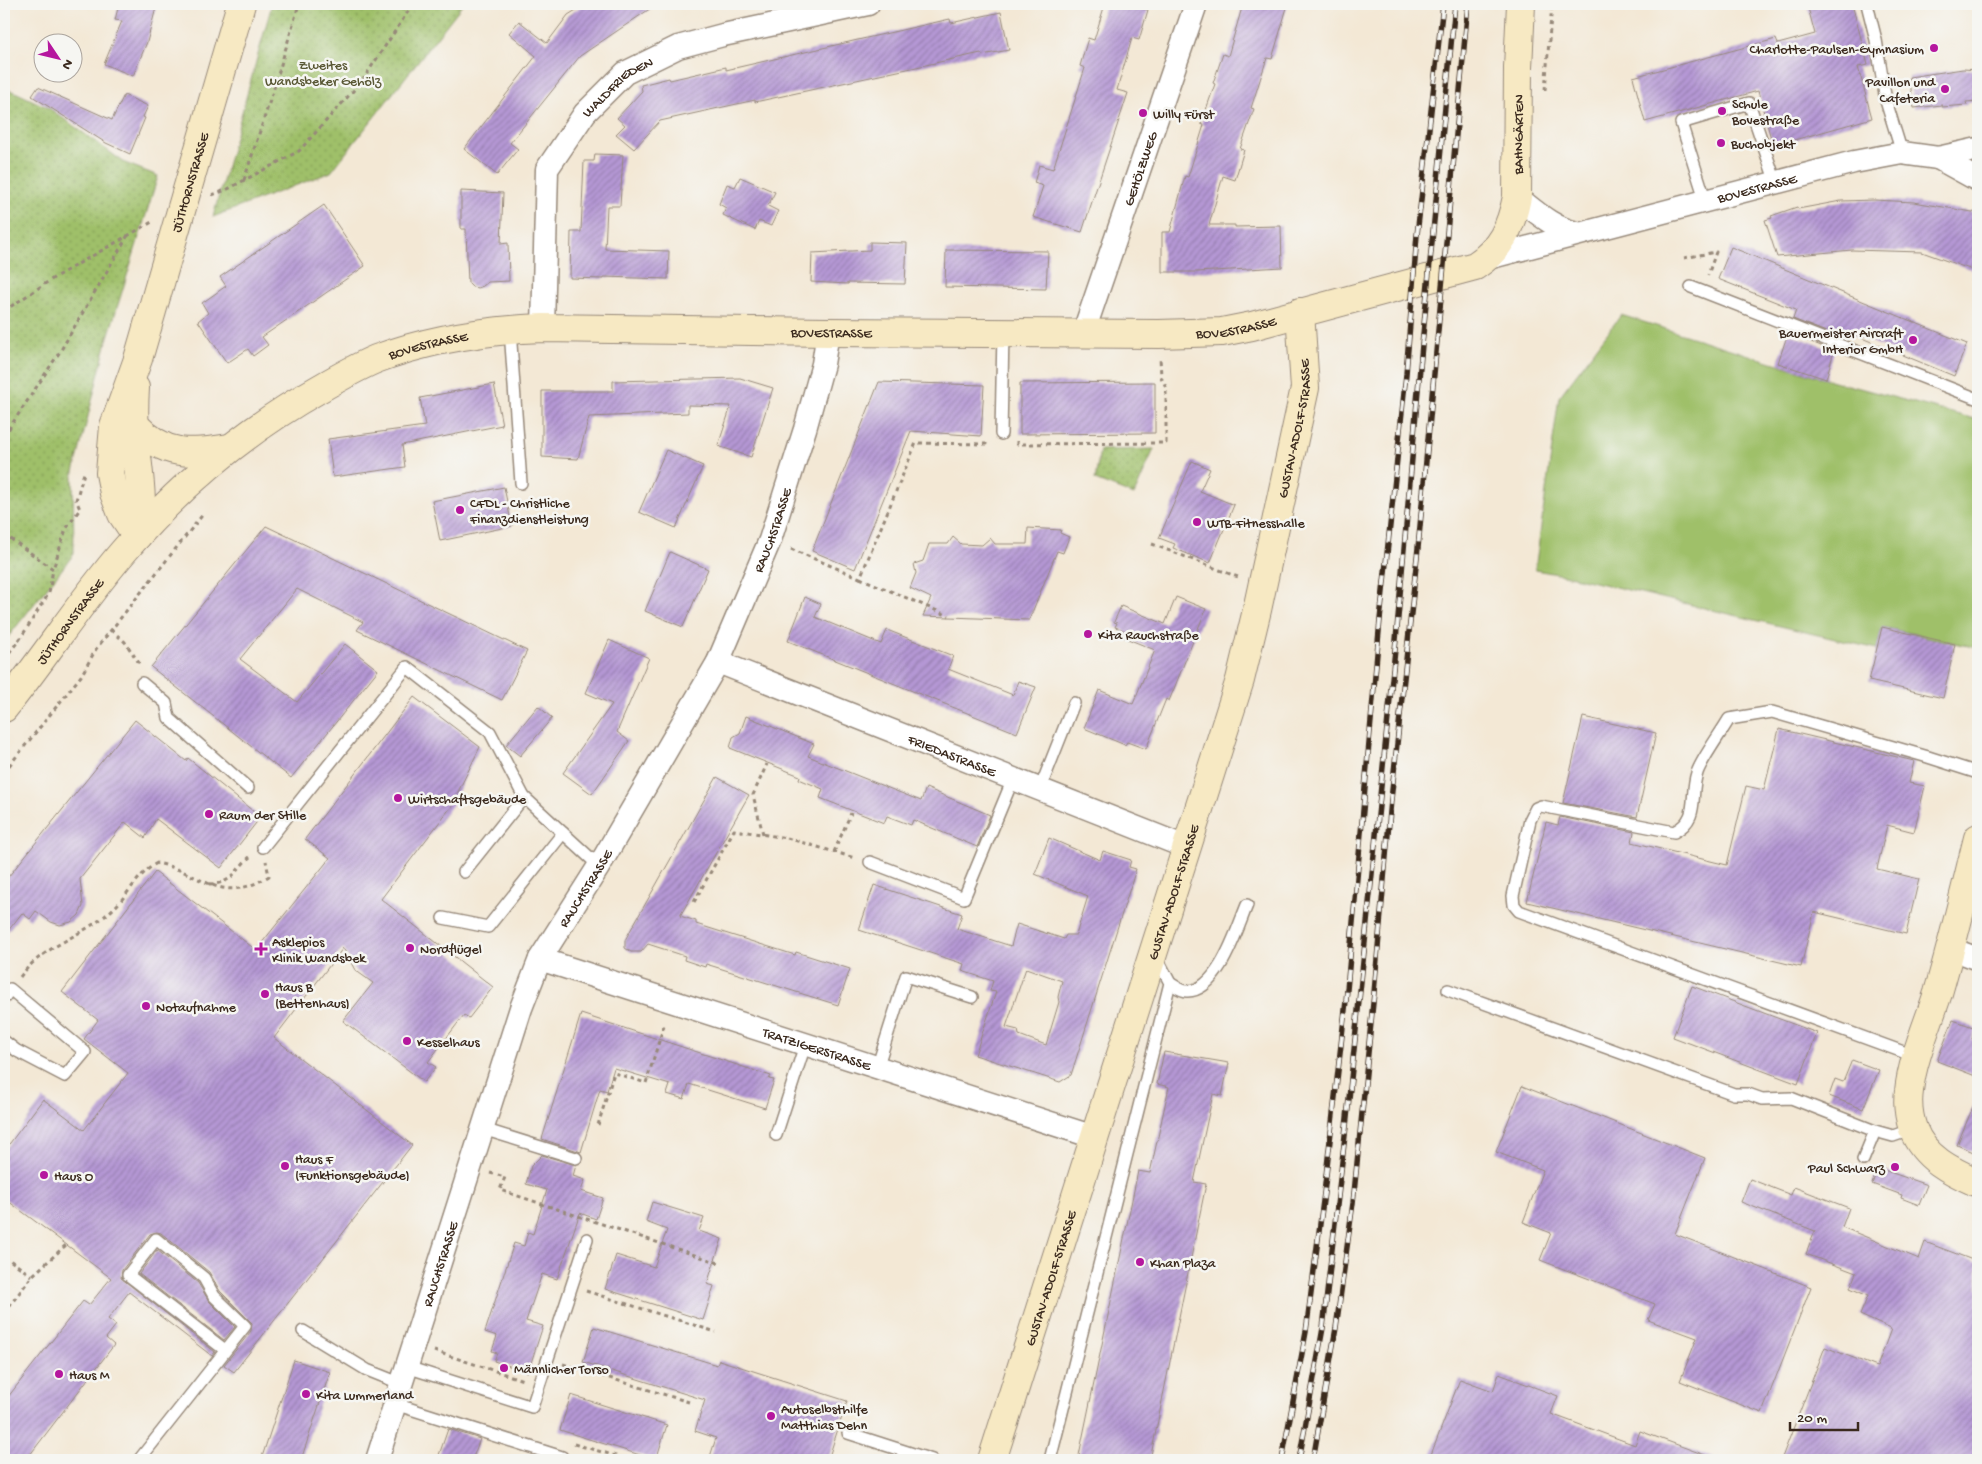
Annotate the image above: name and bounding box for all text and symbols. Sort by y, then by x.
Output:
north arrow [32,32,82,82]
place label: Charlotte-Paulsen-Gymnasium [1749,42,1924,59]
marker: Charlotte-Paulsen-Gymnasium [1928,42,1940,54]
text: N [57,55,76,73]
street label: WALDFRIEDEN [580,55,657,122]
park label: Zweites Wandsbeker Gehölz [265,58,382,91]
place label: Pavillon und Cafeteria [1864,75,1937,108]
marker: Pavillon und Cafeteria [1939,83,1951,95]
street label: BAHNGÄRTEN [1511,94,1529,176]
place label: Schule Bovestraße [1731,97,1800,130]
marker: Schule Bovestraße [1716,105,1728,117]
marker: Willy Fürst [1137,107,1149,119]
place label: Willy Fürst [1153,107,1215,124]
street label: GEHÖLZWEG [1121,129,1163,209]
street label: JÜTHORNSTRASSE [169,130,215,235]
marker: Buchobjekt [1715,137,1727,149]
place label: Buchobjekt [1730,137,1796,154]
street label: BOVESTRASSE [1715,171,1800,209]
street label: BOVESTRASSE [1195,314,1280,344]
street label: BOVESTRASSE [790,325,873,343]
place label: Bauermeister Aircraft Interior GmbH [1778,326,1904,359]
street label: BOVESTRASSE [386,329,471,365]
marker: Bauermeister Aircraft Interior GmbH [1907,334,1919,346]
street label: GUSTAV-ADOLF-STRASSE [1275,357,1316,500]
street label: RAUCHSTRASSE [751,485,797,576]
place label: CFDL - Christliche Finanzdienstleistung [469,496,589,529]
marker: CFDL - Christliche Finanzdienstleistung [454,504,466,516]
marker: WTB-Fitnesshalle [1191,516,1203,528]
place label: WTB-Fitnesshalle [1207,516,1305,533]
street label: JÜTHORNSTRASSE [34,575,110,669]
marker: Kita Rauchstraße [1082,628,1094,640]
place label: Kita Rauchstraße [1098,628,1200,645]
street label: FRIEDASTRASSE [904,732,999,783]
marker: Wirtschaftsgebäude [392,792,404,804]
place label: Wirtschaftsgebäude [408,792,527,809]
marker: Raum der Stille [203,808,215,820]
place label: Raum der Stille [219,808,307,825]
street label: GUSTAV-ADOLF-STRASSE [1145,822,1205,963]
street label: RAUCHSTRASSE [556,846,618,931]
place label: Asklepios Klinik Wandsbek [272,935,367,968]
marker: Asklepios Klinik Wandsbek [254,942,268,956]
marker: Nordflügel [404,942,416,954]
place label: Nordflügel [420,942,482,959]
place label: Haus B (Bettenhaus) [275,980,350,1013]
marker: Haus B (Bettenhaus) [259,988,271,1000]
marker: Notaufnahme [140,1000,152,1012]
place label: Notaufnahme [156,1000,237,1017]
street label: TRATZIGERSTRASSE [759,1025,874,1076]
marker: Kesselhaus [401,1035,413,1047]
place label: Kesselhaus [417,1035,480,1052]
place label: Haus F (Funktionsgebäude) [295,1152,410,1185]
marker: Haus F (Funktionsgebäude) [279,1160,291,1172]
place label: Paul Schwarz [1807,1161,1886,1178]
marker: Paul Schwarz [1889,1161,1901,1173]
marker: Haus O [38,1169,50,1181]
place label: Haus O [54,1169,94,1186]
street label: GUSTAV-ADOLF-STRASSE [1023,1208,1082,1349]
street label: RAUCHSTRASSE [420,1219,464,1309]
marker: Khan Plaza [1134,1256,1146,1268]
place label: Khan Plaza [1150,1256,1217,1273]
marker: Männlicher Torso [498,1362,510,1374]
place label: Männlicher Torso [514,1362,609,1379]
marker: Haus M [53,1368,65,1380]
place label: Haus M [69,1368,110,1385]
marker: Kita Lummerland [300,1388,312,1400]
place label: Kita Lummerland [316,1388,415,1405]
scale bar [1790,1399,1857,1431]
place label: Autoselbsthilfe Matthias Dehn [781,1402,868,1435]
marker: Autoselbsthilfe Matthias Dehn [765,1410,777,1422]
text: 20 m [1797,1410,1827,1428]

